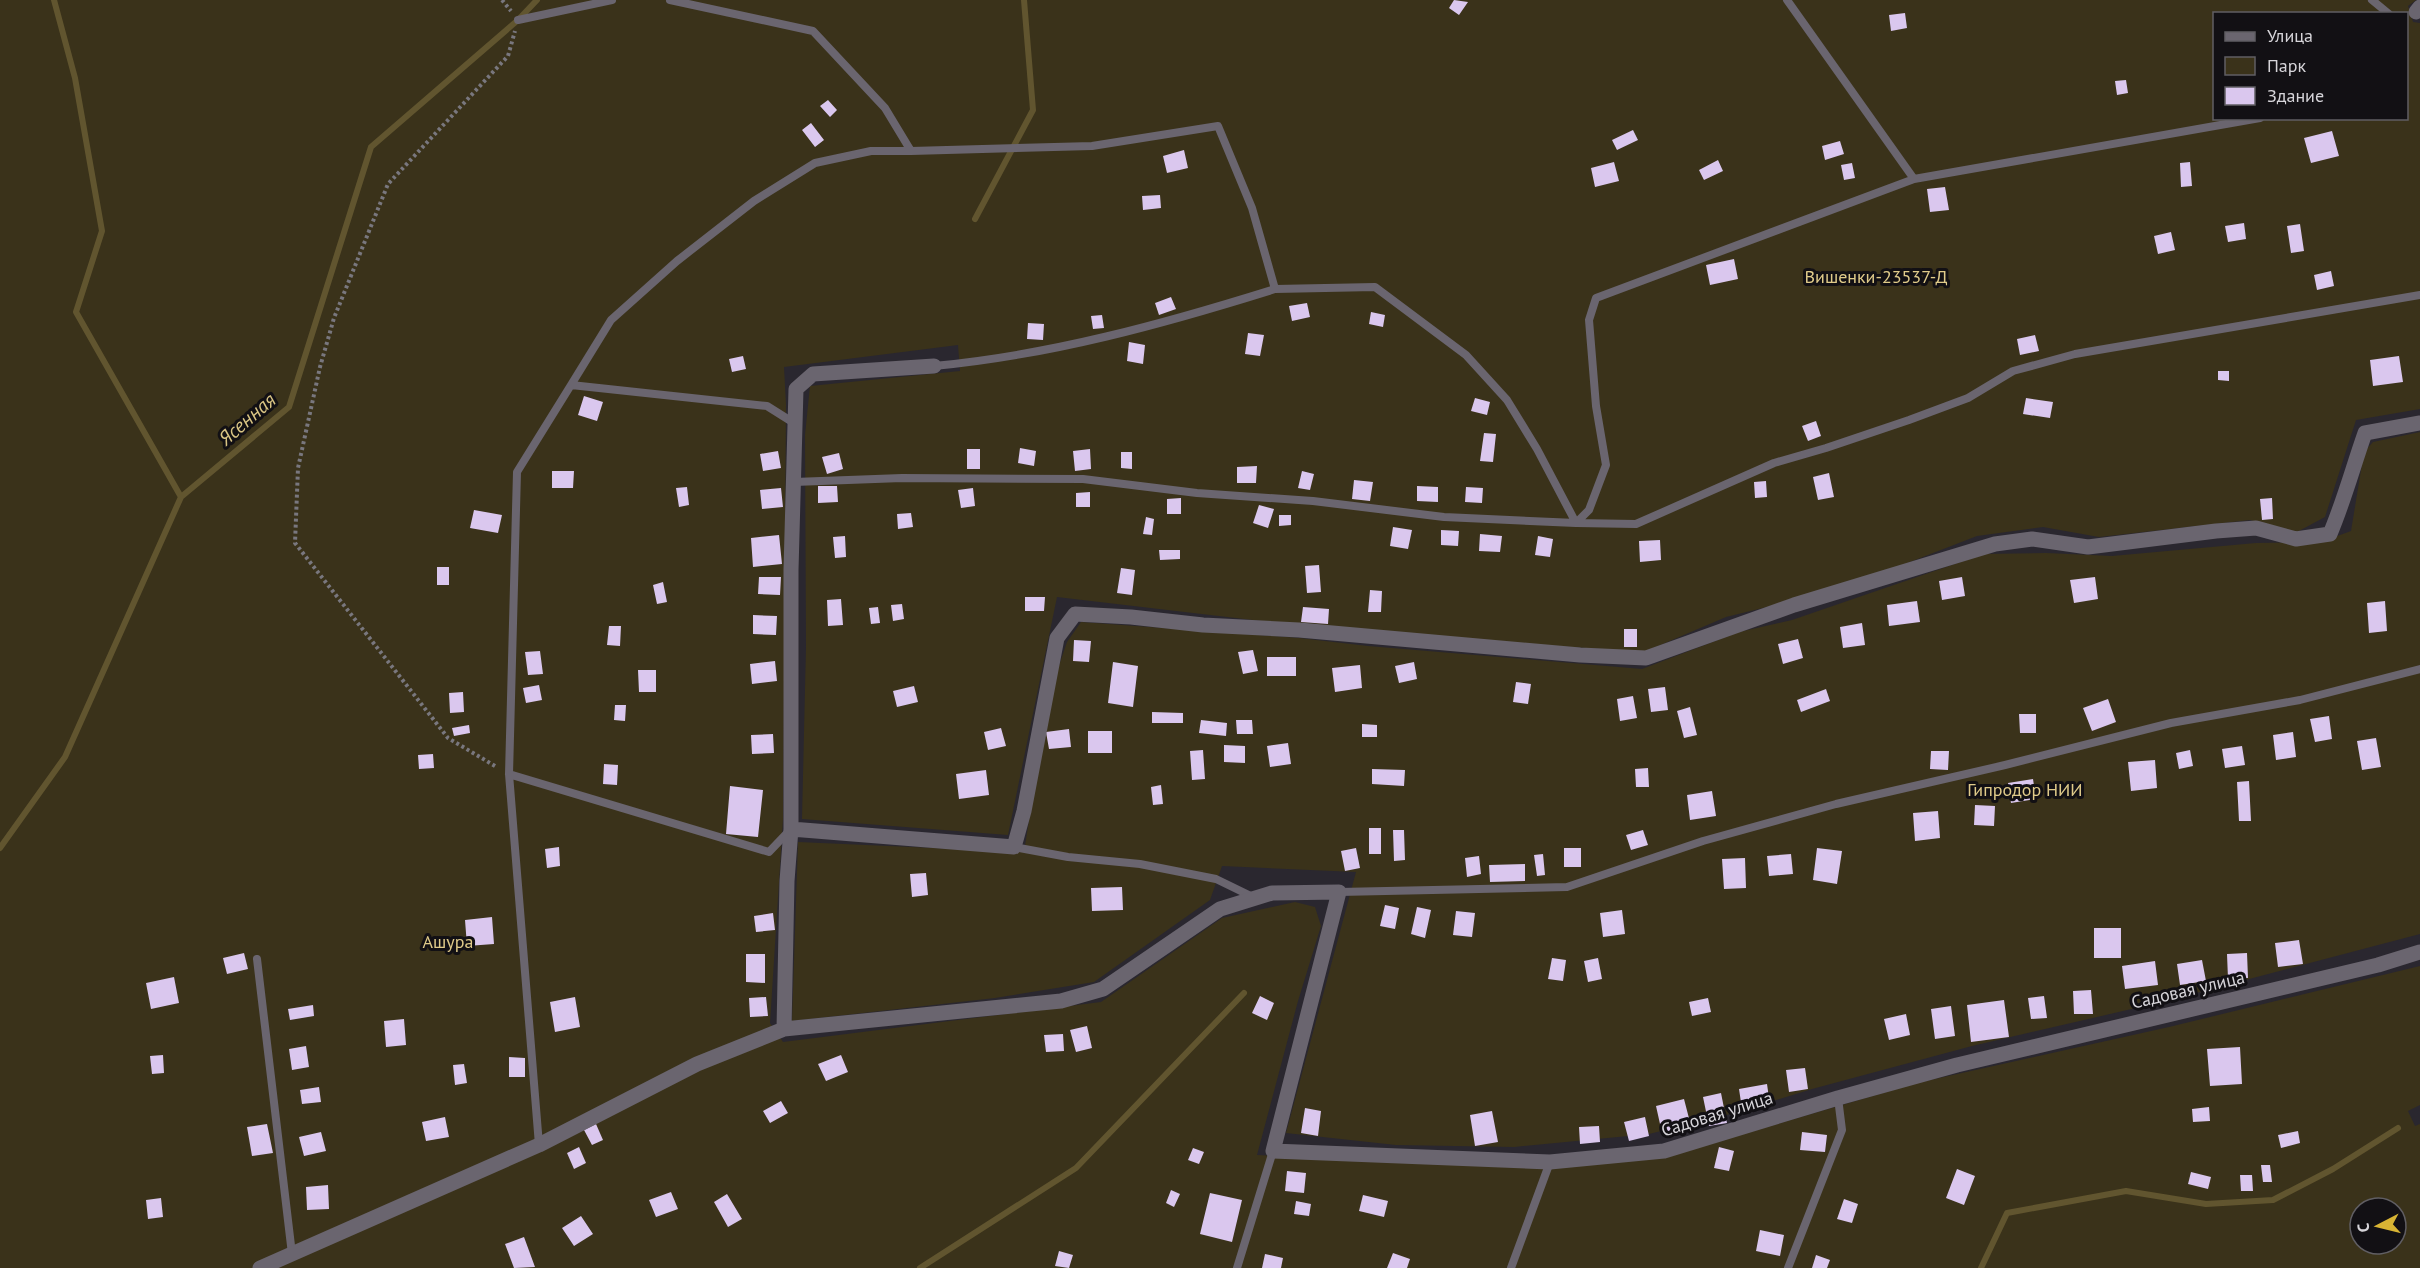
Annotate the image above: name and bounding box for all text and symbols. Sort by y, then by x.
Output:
legend [2213,12,2408,120]
text: Улица [2267,24,2313,47]
text: Парк [2267,54,2307,77]
text: Здание [2267,84,2324,107]
park label: Вишенки-23537-Д [1805,265,1947,288]
water label: Ясенная [212,386,282,452]
park label: Гипродор НИИ [1967,778,2083,801]
park label: Ашура [423,930,473,953]
street label: Садовая улица [2129,965,2247,1014]
street label: Садовая улица [1658,1086,1776,1141]
north arrow [2348,1196,2408,1256]
text: С [2353,1222,2374,1233]

